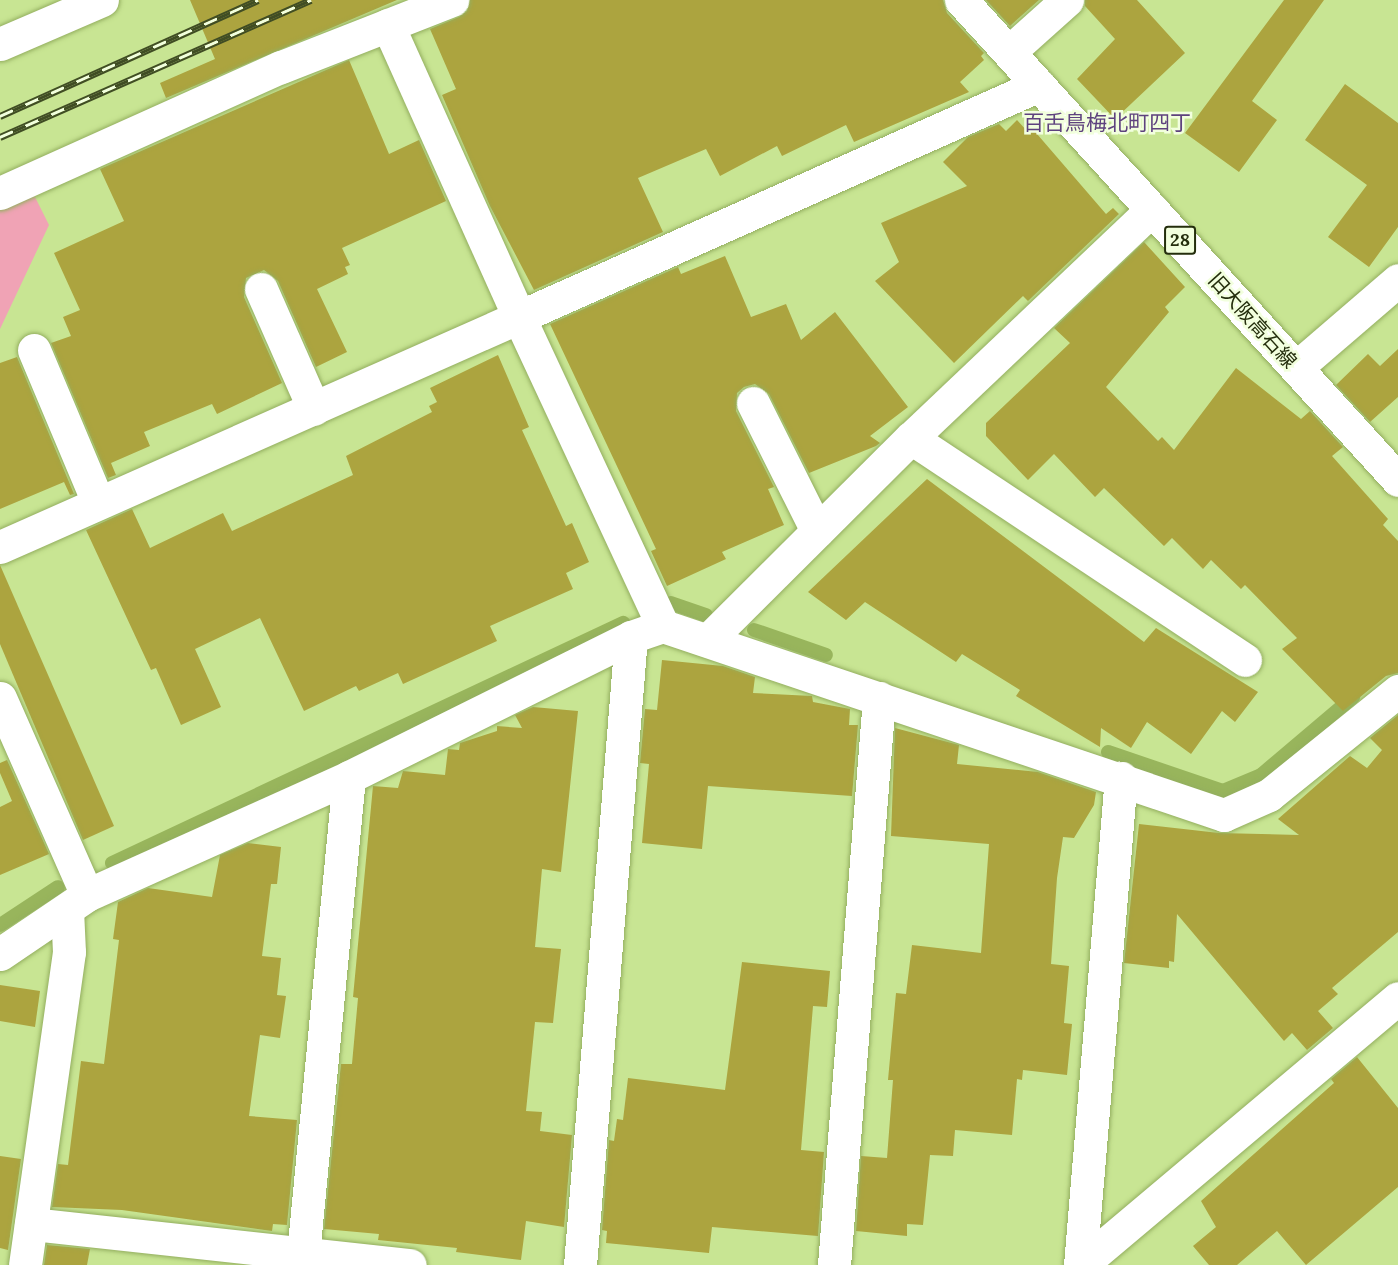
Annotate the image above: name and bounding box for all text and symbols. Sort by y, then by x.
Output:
district label: 百舌鳥梅北町四丁 [1023,110,1191,136]
road number: 28 [1164,225,1196,255]
street label: 旧大阪高石線 [1204,267,1302,373]

